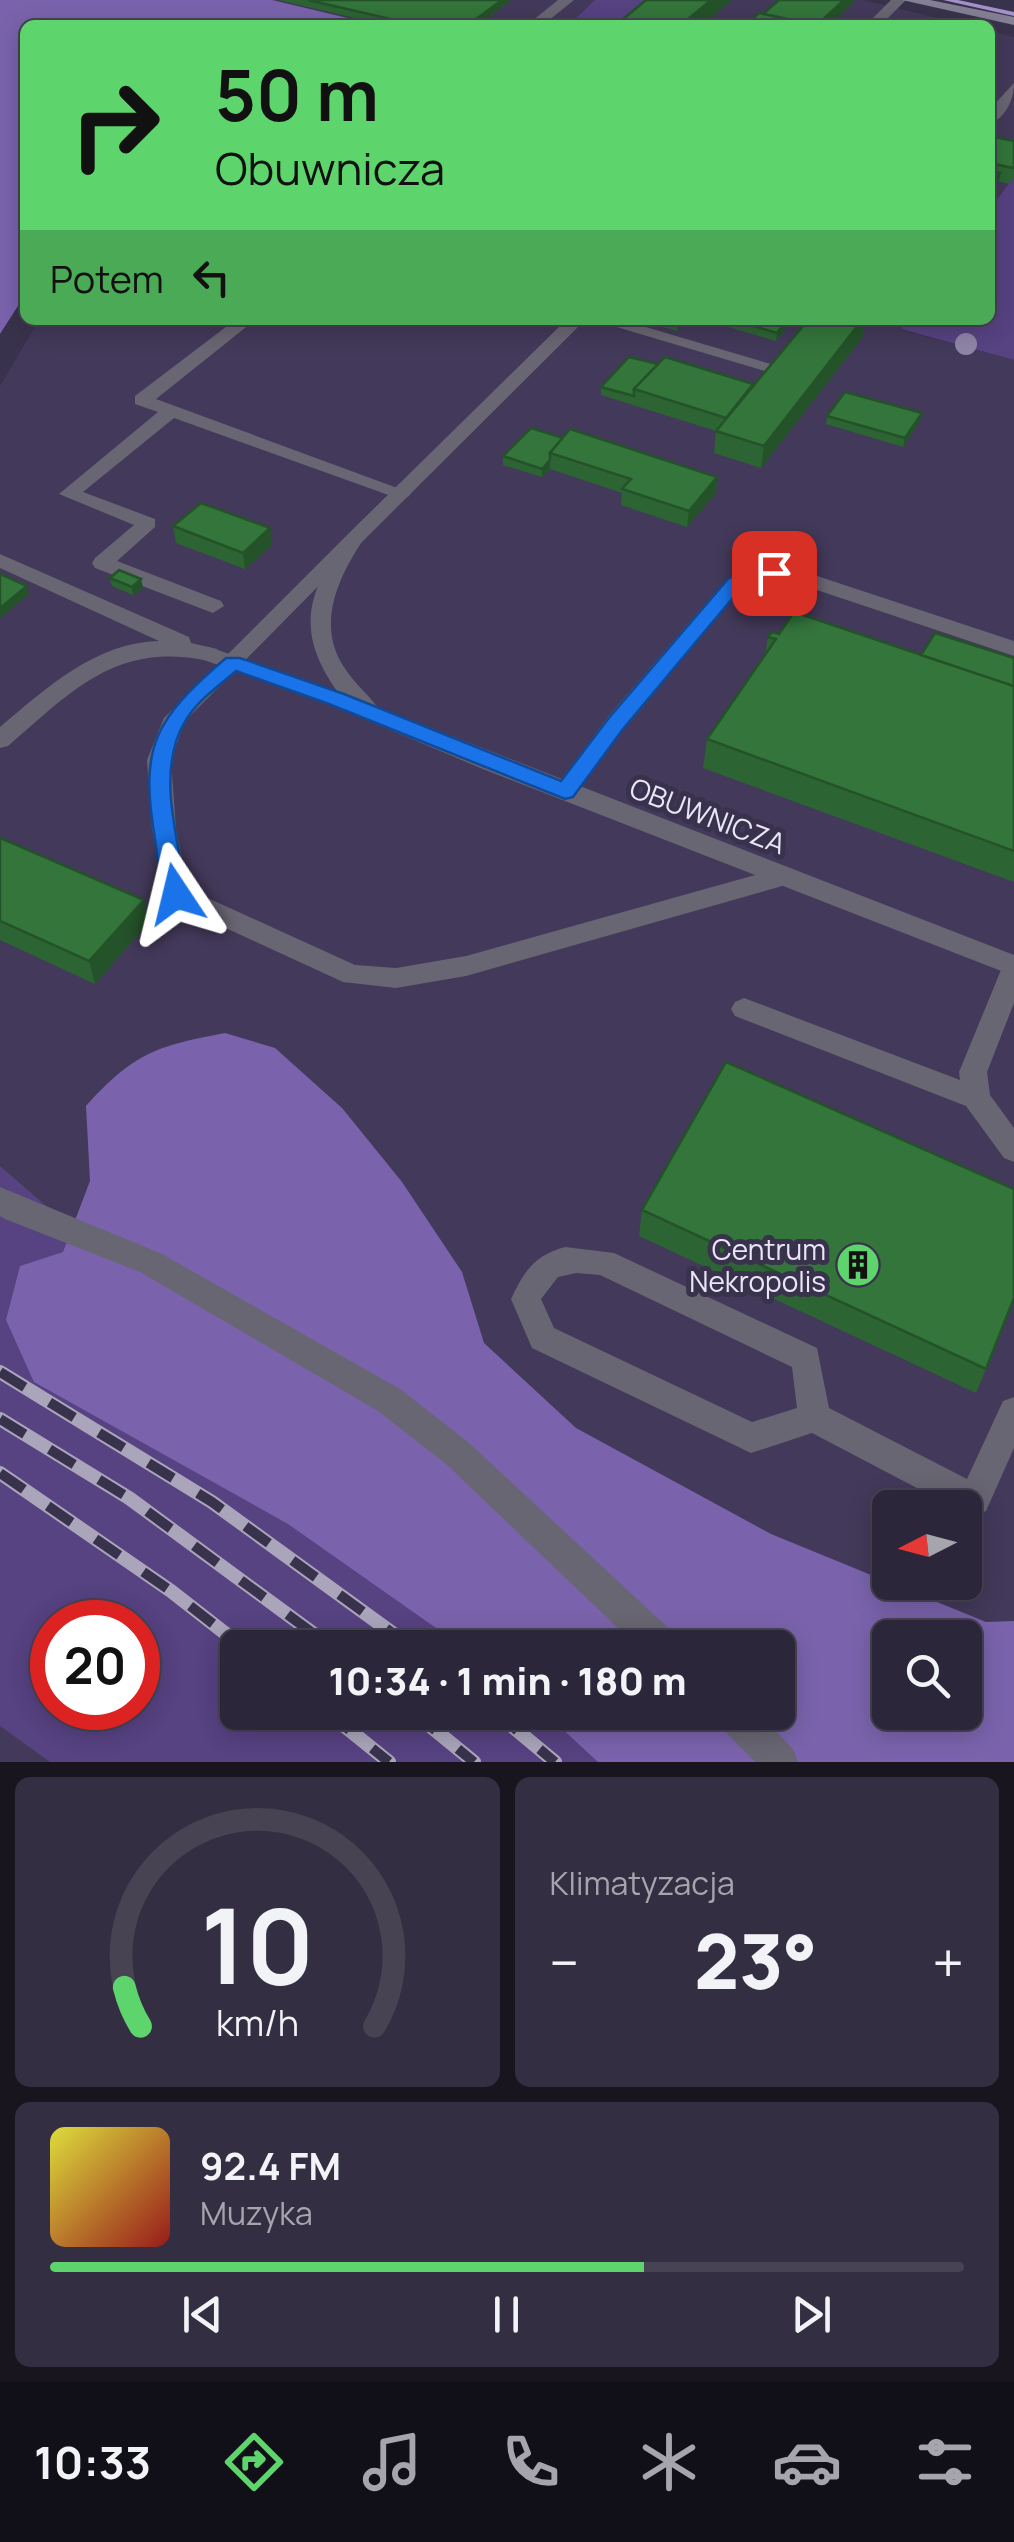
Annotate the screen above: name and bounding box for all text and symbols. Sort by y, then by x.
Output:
text: 50 m [215,46,379,142]
icon: right [50,60,180,190]
text: Obuwnicza [215,137,445,199]
icon: left [184,250,239,305]
text: Potem [50,252,164,304]
pin [732,531,817,616]
icon: arrive [747,546,802,601]
street label: OBUWNICZA [625,768,792,862]
position arrow [124,842,228,946]
place label: Centrum Nekropolis [689,1230,826,1300]
building icon: Centrum Nekropolis [835,1242,881,1288]
north arrow [872,1490,982,1600]
map controls [872,1490,982,1730]
speed limit sign: 20 [30,1600,160,1730]
button: search [872,1620,982,1730]
text: 10:34 · 1 min · 180 m [329,1654,686,1706]
text: Klimatyzacja [550,1861,735,1905]
text: 10 [200,1873,314,2015]
text: 23° [694,1909,817,2012]
text: − [550,1924,579,2000]
text: + [932,1924,964,2000]
text: km/h [216,1998,299,2047]
text: 92.4 FM [200,2139,341,2191]
text: Muzyka [200,2191,313,2235]
icon: previous [175,2287,230,2342]
icon: pause [479,2287,534,2342]
icon: next [784,2287,839,2342]
icon: directions [219,2427,289,2497]
icon: music [357,2427,427,2497]
icon: phone [496,2427,566,2497]
icon: climate [634,2427,704,2497]
icon: car [772,2427,842,2497]
icon: filters [910,2427,980,2497]
text: 10:33 [34,2431,151,2493]

